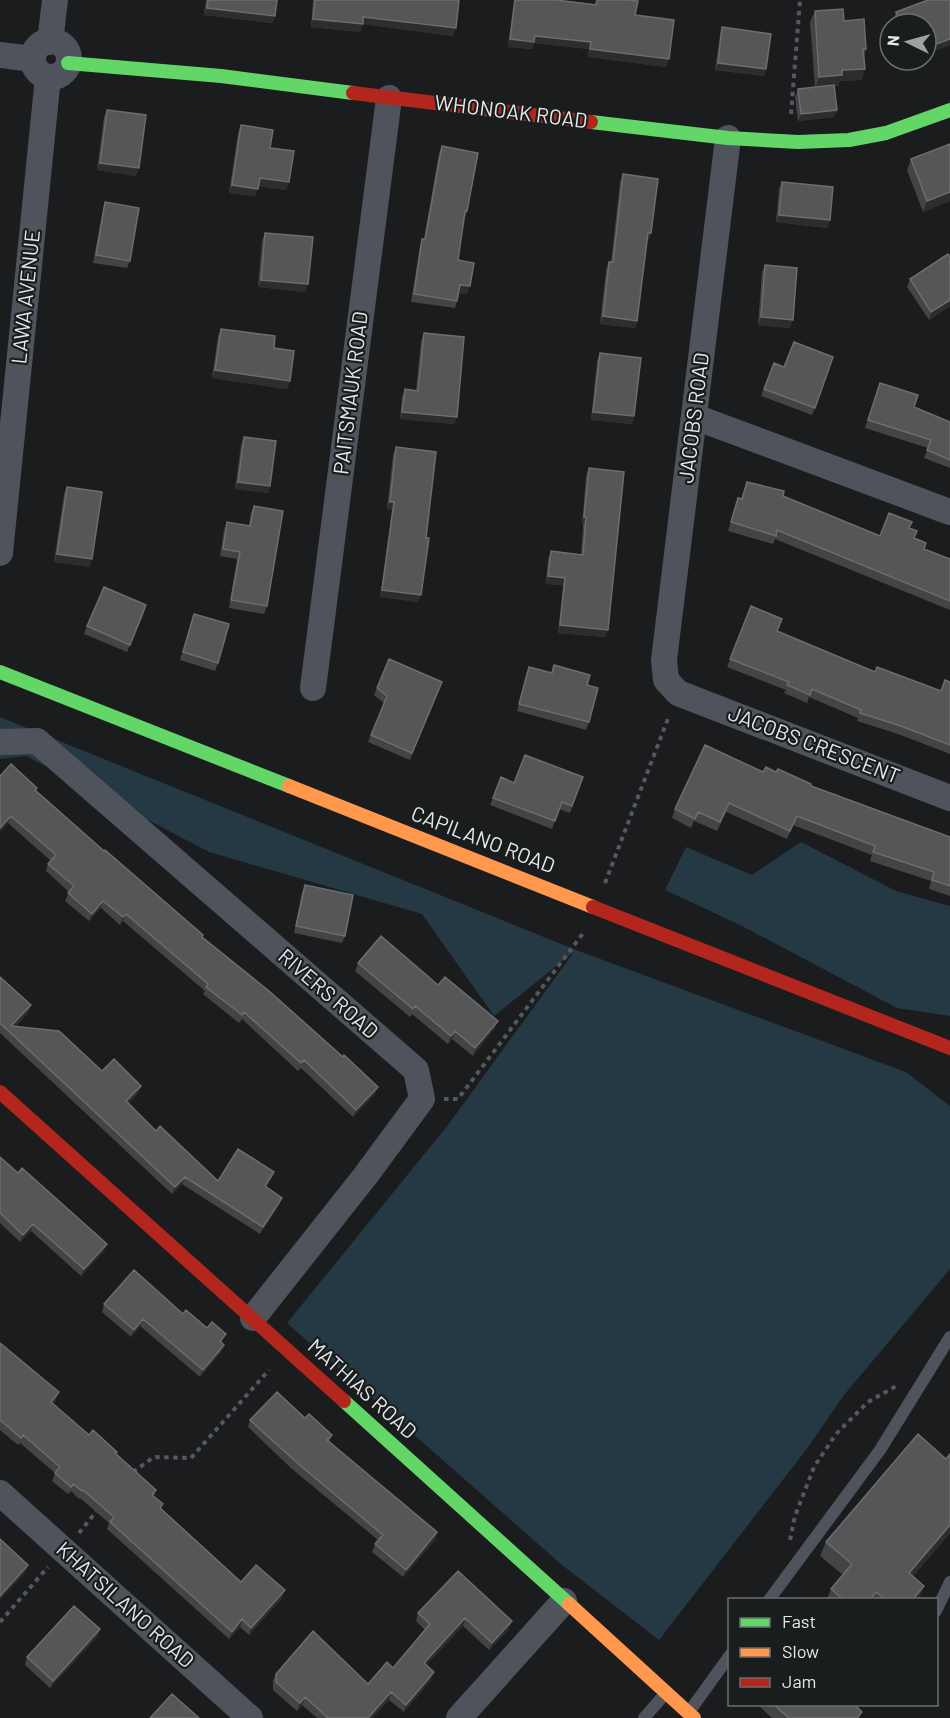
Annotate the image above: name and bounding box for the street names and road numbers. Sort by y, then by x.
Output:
street label: WHONOAK ROAD [433,89,589,132]
street label: LAWA AVENUE [5,228,44,365]
street label: PAITSMAUK ROAD [327,310,372,476]
street label: JACOBS ROAD [672,351,713,485]
street label: JACOBS CRESCENT [725,699,904,788]
street label: CAPILANO ROAD [408,800,559,878]
street label: RIVERS ROAD [274,943,384,1043]
street label: MATHIAS ROAD [304,1333,422,1443]
street label: KHATSILANO ROAD [52,1536,200,1672]

